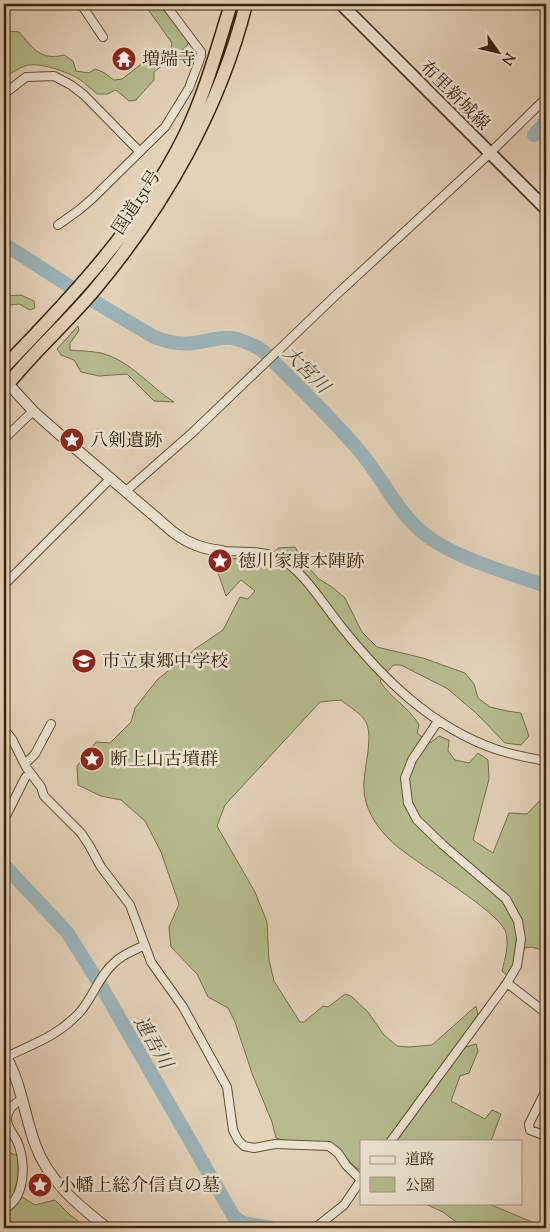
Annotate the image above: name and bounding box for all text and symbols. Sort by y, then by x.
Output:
north arrow [472,28,522,78]
temple icon: 増端寺 [111,46,137,72]
place label: 増端寺 [142,48,196,74]
text: N [496,48,519,68]
street label: 布里新城線 [413,55,495,137]
street label: 国道151号 [107,166,168,241]
water label: 大宮川 [276,341,336,402]
place icon: 八剣遺跡 [59,427,85,453]
place label: 八剣遺跡 [90,429,162,455]
place icon: 徳川家康本陣跡 [207,548,233,574]
place label: 徳川家康本陣跡 [238,550,364,576]
school or university icon: 市立東郷中学校 [71,648,97,674]
place label: 市立東郷中学校 [102,650,228,676]
place icon: 断上山古墳群 [79,746,105,772]
place label: 断上山古墳群 [110,748,218,774]
water label: 連吾川 [126,1012,179,1076]
legend [360,1140,522,1204]
text: 道路 [405,1150,435,1171]
place icon: 小幡上総介信貞の墓 [27,1172,53,1198]
place label: 小幡上総介信貞の墓 [58,1174,220,1200]
text: 公園 [405,1176,435,1197]

